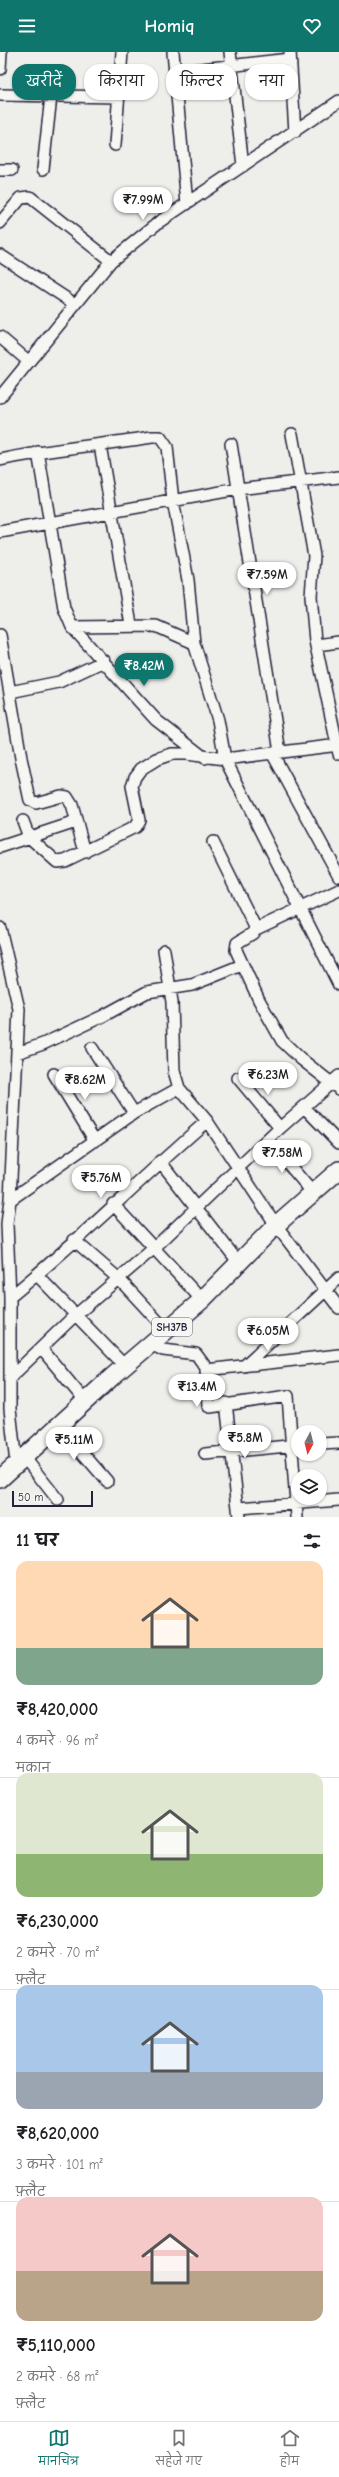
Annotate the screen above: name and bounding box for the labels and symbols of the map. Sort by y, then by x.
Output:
pin: ₹7.99M [110,187,176,221]
pin: ₹7.59M [234,562,300,596]
pin: ₹8.42M [111,653,177,687]
pin: ₹6.23M [235,1062,301,1096]
pin: ₹8.62M [52,1067,118,1101]
pin: ₹7.58M [249,1140,315,1174]
pin: ₹5.76M [68,1165,134,1199]
road number: SH37B [152,1318,192,1336]
pin: ₹6.05M [235,1318,301,1352]
pin: ₹13.4M [164,1374,230,1408]
pin: ₹5.8M [217,1425,273,1459]
north arrow [291,1425,327,1461]
pin: ₹5.11M [41,1427,107,1461]
scale bar [12,1489,93,1508]

